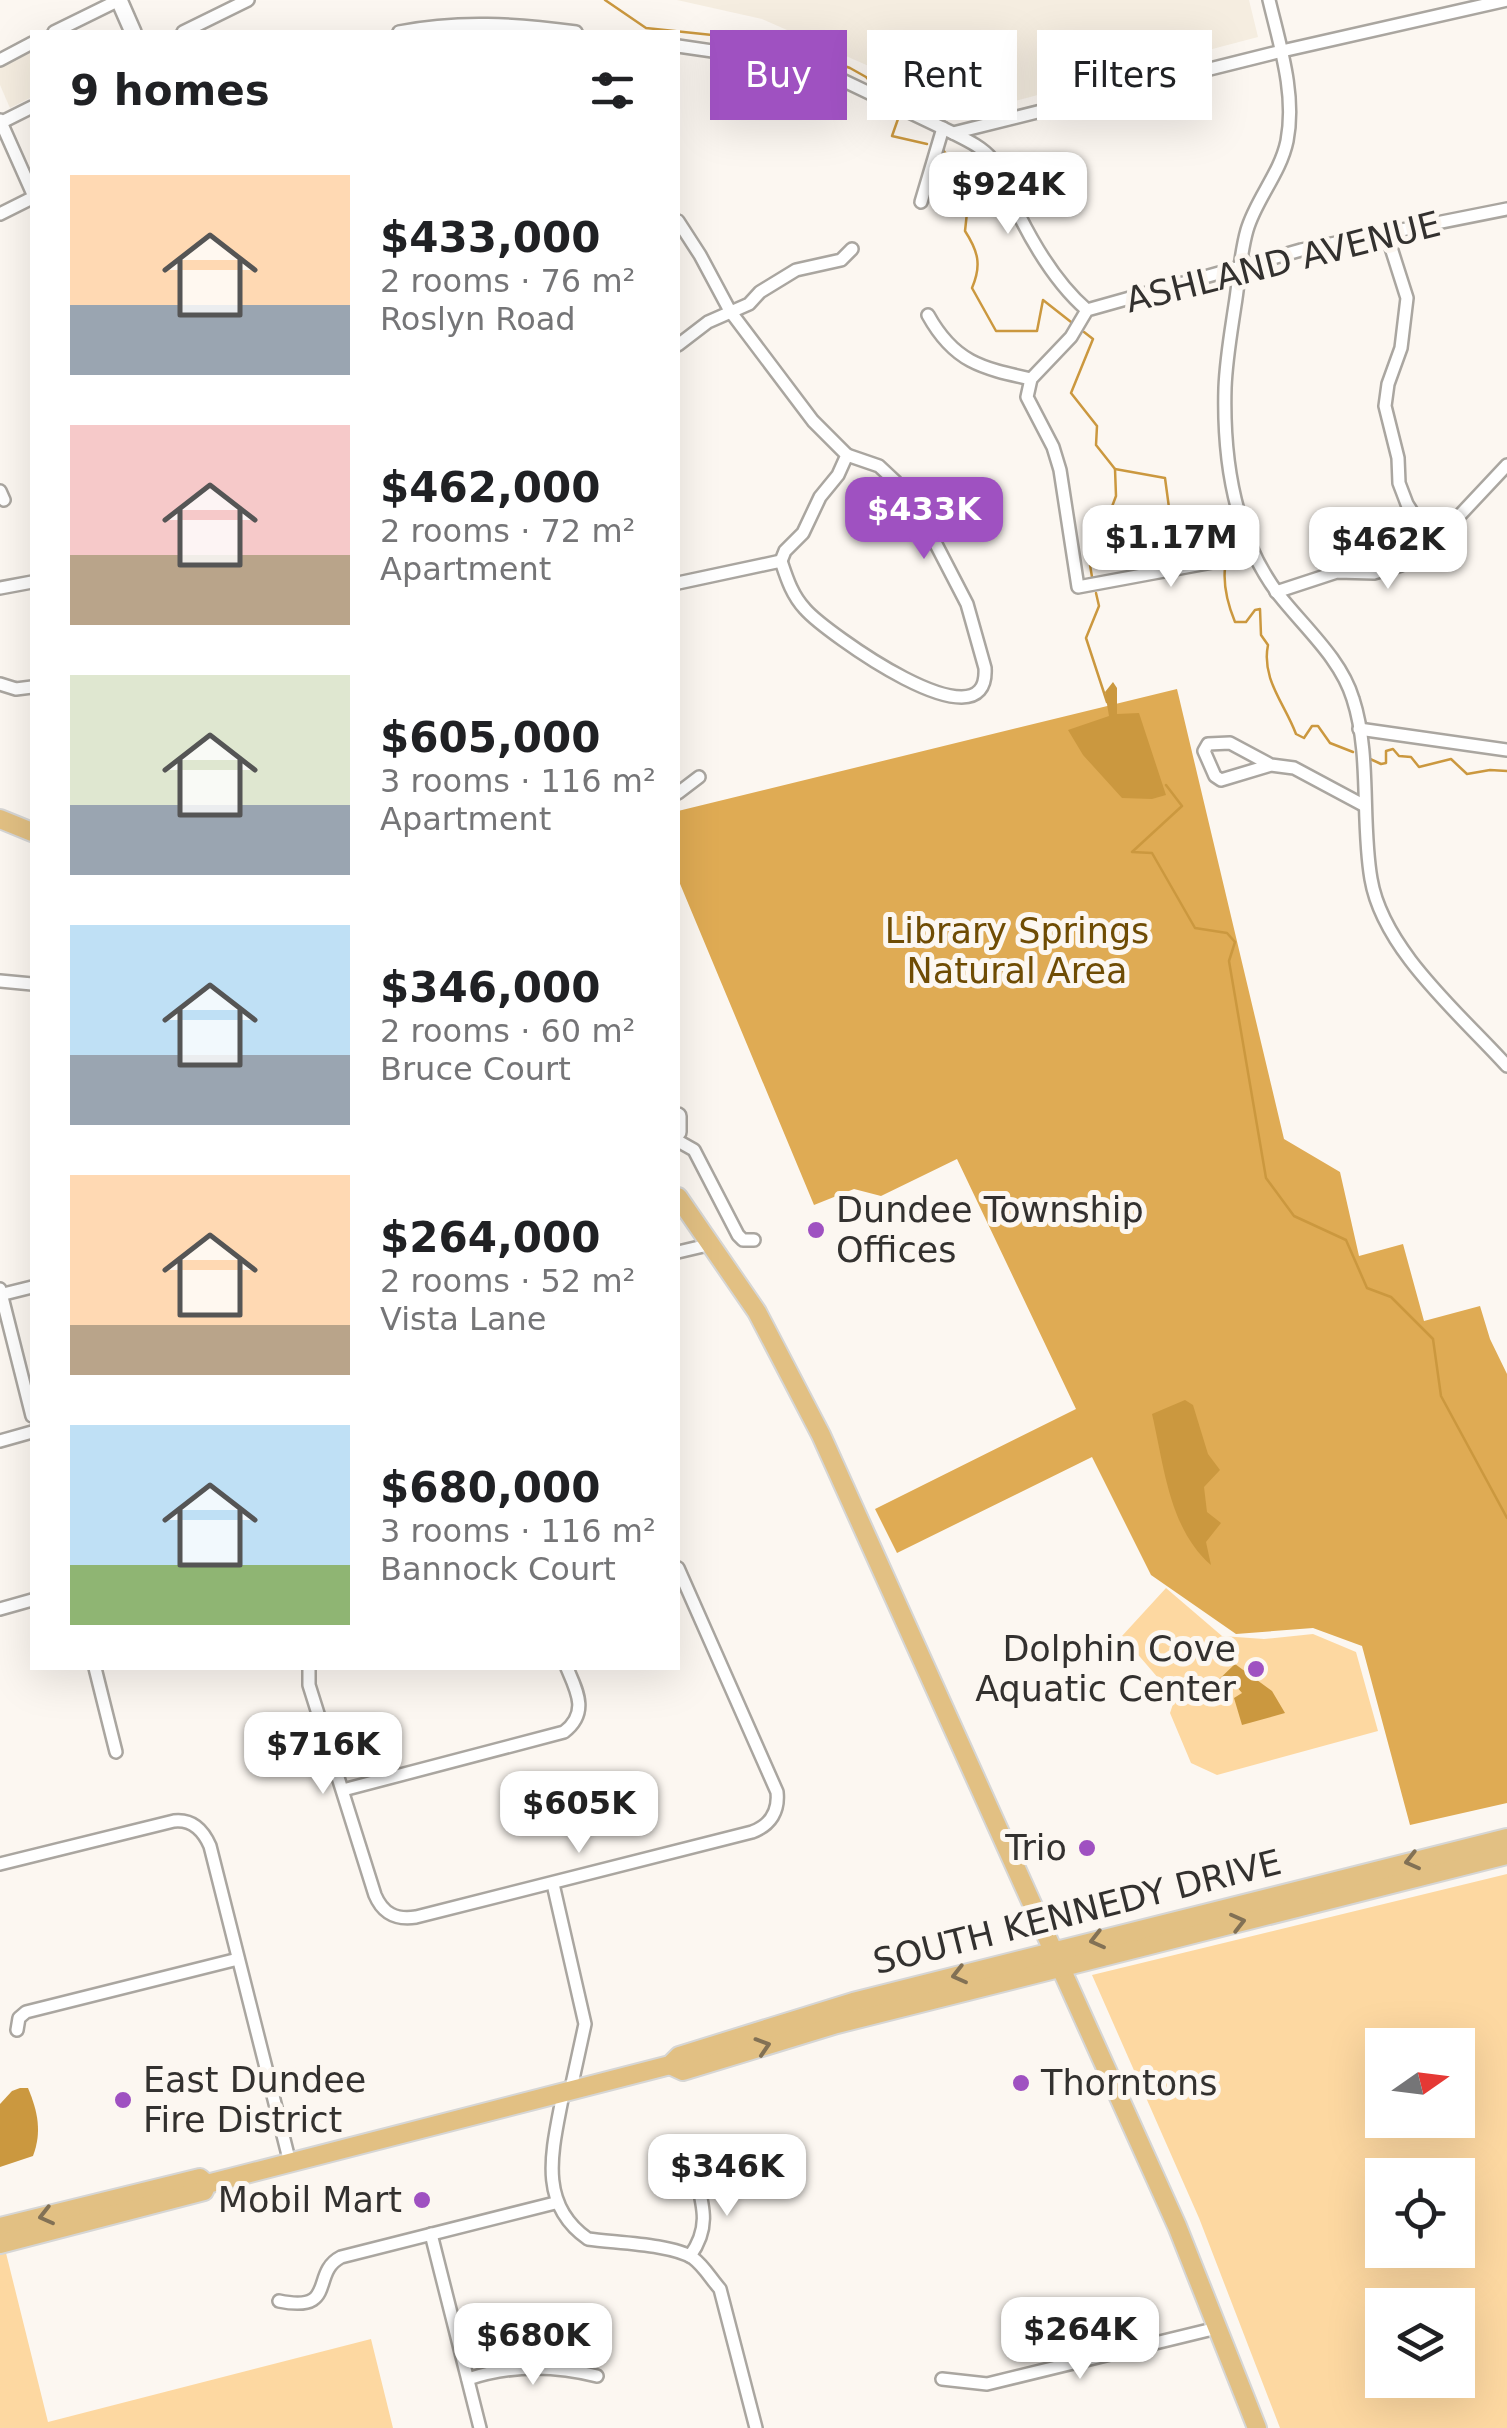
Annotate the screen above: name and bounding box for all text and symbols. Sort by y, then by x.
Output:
chip: Buy [710,30,847,120]
chip: Rent [867,30,1017,120]
chip: Filters [1037,30,1212,120]
icon: filters [585,63,640,118]
text: 9 homes [70,66,270,115]
pin: $924K [938,152,1078,237]
text: $924K [951,165,1065,203]
street label: ASHLAND AVENUE [1122,204,1444,320]
text: $433,000 [380,213,601,262]
icon: home [150,215,270,335]
text: 2 rooms · 76 m² [380,262,635,300]
text: Roslyn Road [380,300,576,338]
text: $462,000 [380,463,601,512]
icon: home [150,465,270,585]
pin: $433K [854,477,994,562]
text: $433K [867,490,981,528]
pin: $1.17M [1090,505,1252,590]
pin: $462K [1318,507,1458,592]
text: 2 rooms · 72 m² [380,512,635,550]
text: $1.17M [1104,518,1238,556]
text: $462K [1331,520,1445,558]
text: Apartment [380,550,551,588]
text: $605,000 [380,713,601,762]
icon: home [150,715,270,835]
text: 3 rooms · 116 m² [380,762,656,800]
text: Apartment [380,800,551,838]
park label: Library Springs Natural Area [885,911,1149,991]
text: $346,000 [380,963,601,1012]
icon: home [150,965,270,1085]
text: 2 rooms · 60 m² [380,1012,635,1050]
text: Bruce Court [380,1050,571,1088]
place label: Dundee Township Offices [836,1190,1144,1270]
text: $264,000 [380,1213,601,1262]
icon: home [150,1215,270,1335]
marker: Dundee Township Offices [805,1219,827,1241]
text: 2 rooms · 52 m² [380,1262,635,1300]
text: Vista Lane [380,1300,546,1338]
text: $680,000 [380,1463,601,1512]
icon: home [150,1465,270,1585]
text: 3 rooms · 116 m² [380,1512,656,1550]
text: Bannock Court [380,1550,616,1588]
place label: Dolphin Cove Aquatic Center [975,1629,1237,1709]
marker: Dolphin Cove Aquatic Center [1245,1658,1267,1680]
pin: $716K [253,1712,393,1797]
text: $716K [266,1725,380,1763]
pin: $605K [509,1771,649,1856]
text: $605K [522,1784,636,1822]
place label: Trio [1004,1828,1067,1868]
marker: Trio [1076,1837,1098,1859]
street label: SOUTH KENNEDY DRIVE [869,1842,1285,1982]
one-way arrow [1404,1850,1421,1871]
one-way arrow [1229,1913,1246,1934]
one-way arrow [1089,1929,1106,1950]
one-way arrow [951,1963,968,1984]
north arrow [1365,2028,1475,2138]
map controls [1365,2028,1475,2398]
one-way arrow [753,2037,770,2058]
place label: East Dundee Fire District [143,2060,366,2140]
place label: Thorntons [1040,2063,1218,2103]
marker: Thorntons [1010,2072,1032,2094]
marker: East Dundee Fire District [112,2089,134,2111]
pin: $346K [657,2134,797,2219]
text: $346K [670,2147,784,2185]
button: locate [1365,2158,1475,2268]
place label: Mobil Mart [218,2180,402,2220]
marker: Mobil Mart [411,2189,433,2211]
one-way arrow [38,2204,55,2225]
button: layers [1365,2288,1475,2398]
pin: $264K [1010,2297,1150,2382]
pin: $680K [463,2303,603,2388]
text: $264K [1023,2310,1137,2348]
text: $680K [476,2316,590,2354]

